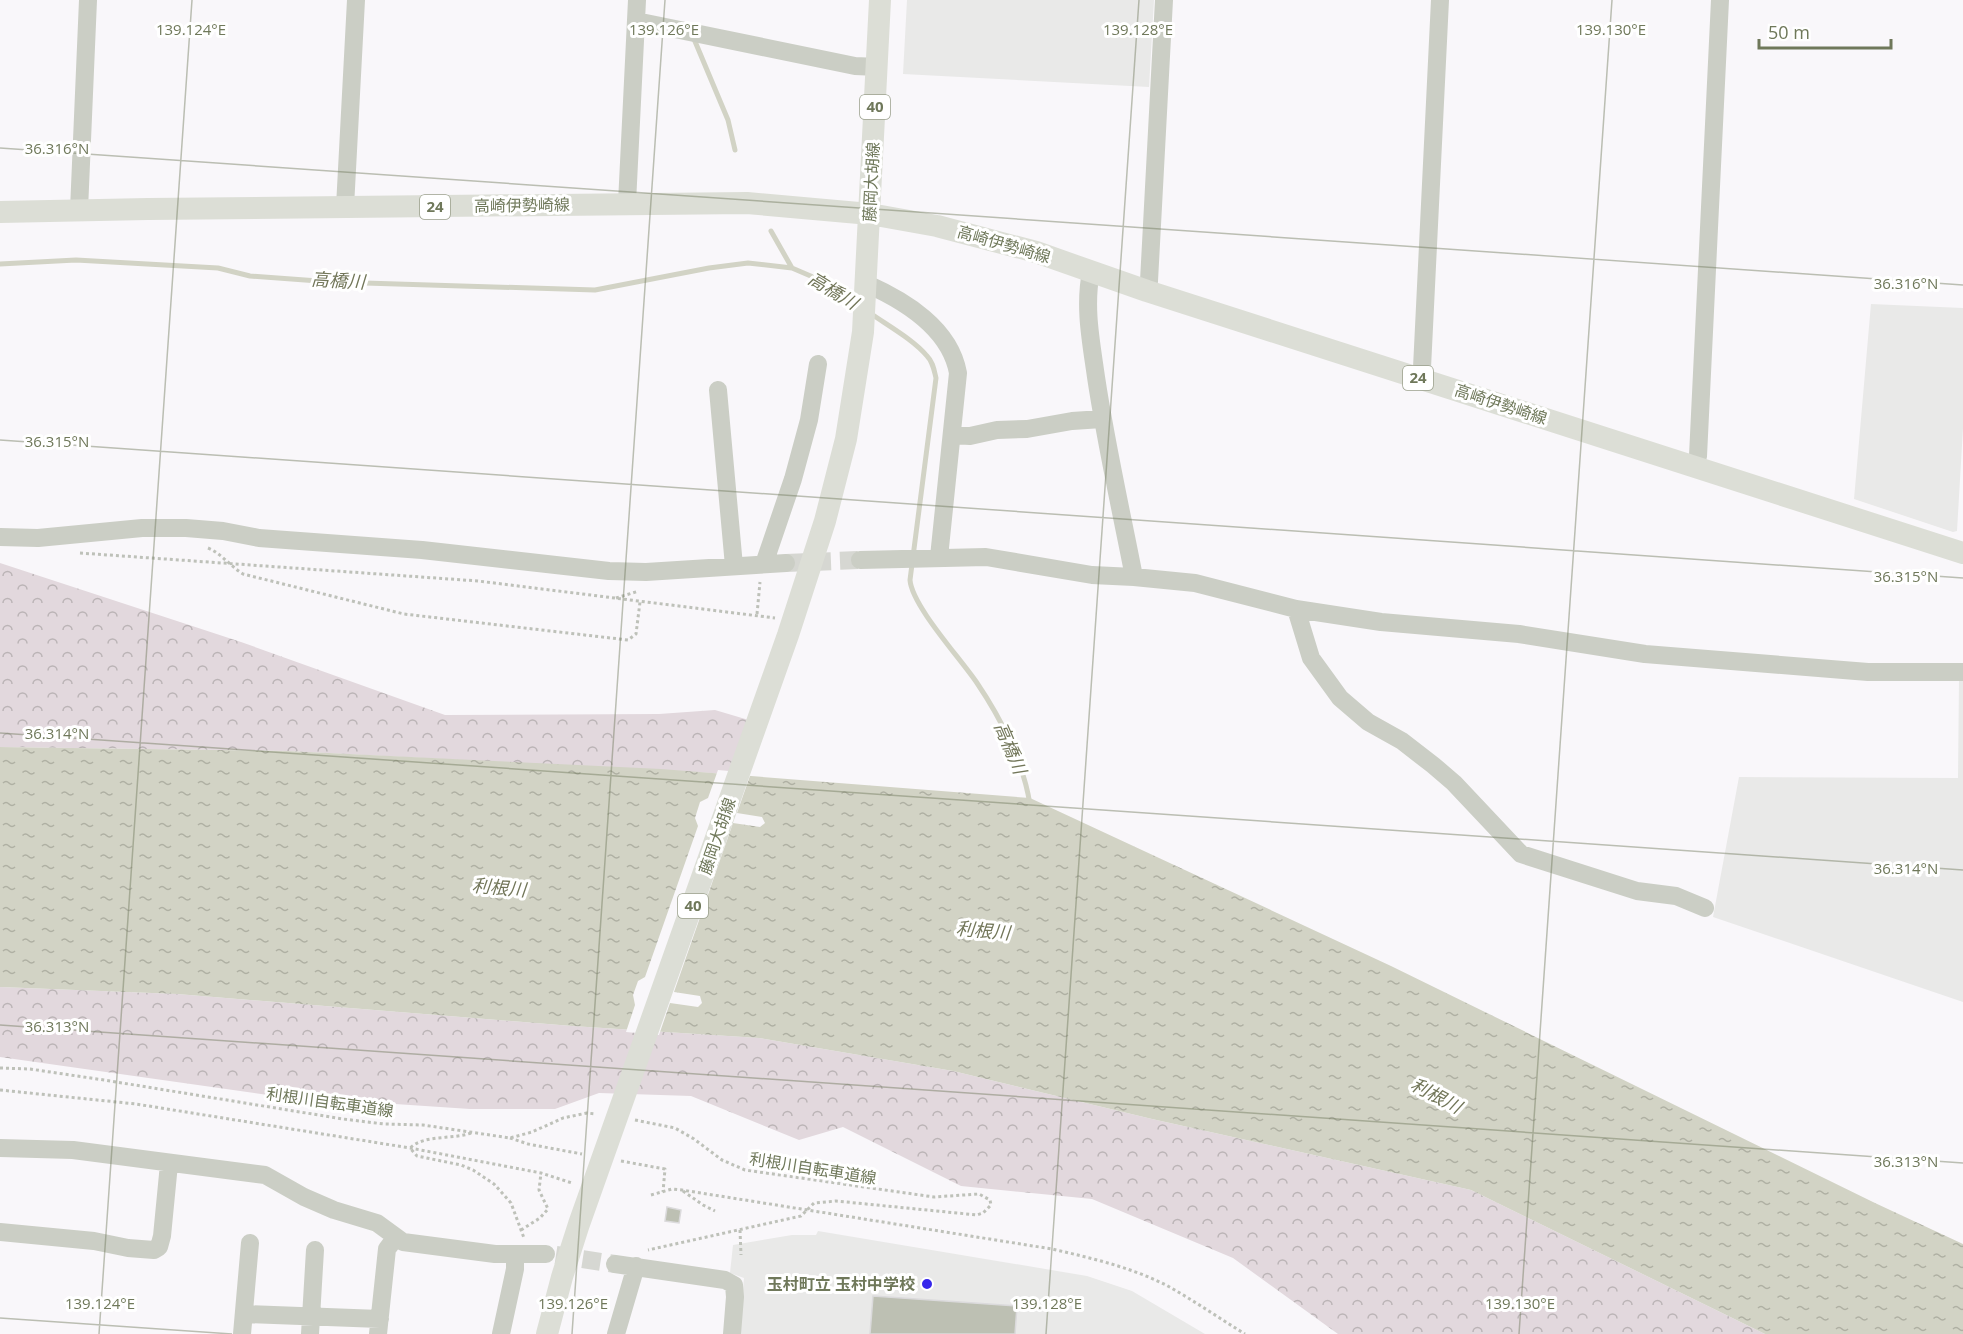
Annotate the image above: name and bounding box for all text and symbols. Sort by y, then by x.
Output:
scale bar [1759,12,1891,50]
text: 139.124°E [156,19,226,39]
text: 139.126°E [629,19,699,39]
text: 139.128°E [1103,19,1173,39]
text: 139.130°E [1576,19,1646,39]
text: 50 m [1768,20,1810,44]
road number: 40 [860,95,890,119]
text: 36.316°N [25,138,89,158]
street label: 藤岡大胡線 [858,141,884,223]
street label: 高崎伊勢崎線 [474,193,570,217]
road number: 24 [420,195,450,219]
street label: 高崎伊勢崎線 [955,220,1053,268]
water label: 高橋川 [804,266,865,315]
water label: 高橋川 [310,267,368,294]
text: 36.316°N [1874,273,1938,293]
road number: 24 [1403,366,1433,390]
street label: 高崎伊勢崎線 [1452,379,1550,429]
text: 36.315°N [25,431,89,451]
text: 36.315°N [1874,566,1938,586]
water label: 高橋川 [989,718,1033,779]
text: 36.314°N [25,723,89,743]
street label: 藤岡大胡線 [694,795,740,877]
text: 36.314°N [1874,858,1938,878]
water label: 利根川 [471,873,529,901]
road number: 40 [678,894,708,918]
water label: 利根川 [955,916,1013,944]
text: 36.313°N [25,1016,89,1036]
water label: 利根川 [1407,1072,1468,1119]
street label: 利根川自転車道線 [265,1082,395,1122]
street label: 利根川自転車道線 [748,1147,878,1189]
text: 36.313°N [1874,1151,1938,1171]
place label: 玉村町立 玉村中学校 [767,1273,915,1295]
marker: 玉村町立 玉村中学校 [920,1277,934,1291]
text: 139.124°E [65,1293,135,1313]
text: 139.126°E [538,1293,608,1313]
text: 139.128°E [1012,1293,1082,1313]
text: 139.130°E [1485,1293,1555,1313]

